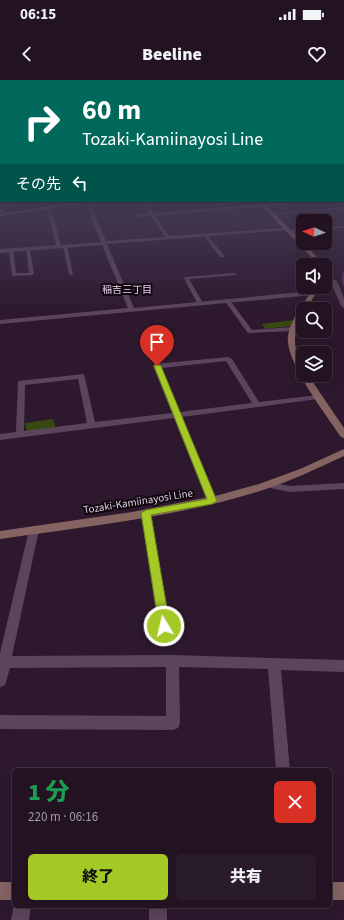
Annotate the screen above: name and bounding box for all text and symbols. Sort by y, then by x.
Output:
text: 06:15 [20,4,56,25]
text: Beeline [142,42,202,67]
icon: back [16,43,38,65]
icon: heart [306,43,328,65]
text: 60 m [82,90,141,130]
icon: right [16,96,68,148]
text: Tozaki-Kamiinayosi Line [82,127,263,152]
icon: left [69,172,91,194]
text: その先 [16,174,61,195]
north arrow [296,214,332,250]
map controls [296,214,332,382]
button: sound [296,258,332,294]
district label: 稲吉三丁目 [102,283,152,297]
button: search [296,302,332,338]
pin [140,325,174,366]
icon: arrive [146,331,168,353]
button: layers [296,346,332,382]
street label: Tozaki-Kamiinayosi Line [82,485,194,518]
position arrow [143,605,185,647]
text: 1 分 [28,775,70,810]
button: close [274,781,316,823]
text: 220 m · 06:16 [28,808,98,826]
button: 終了 [28,854,168,900]
button: 共有 [176,854,316,900]

